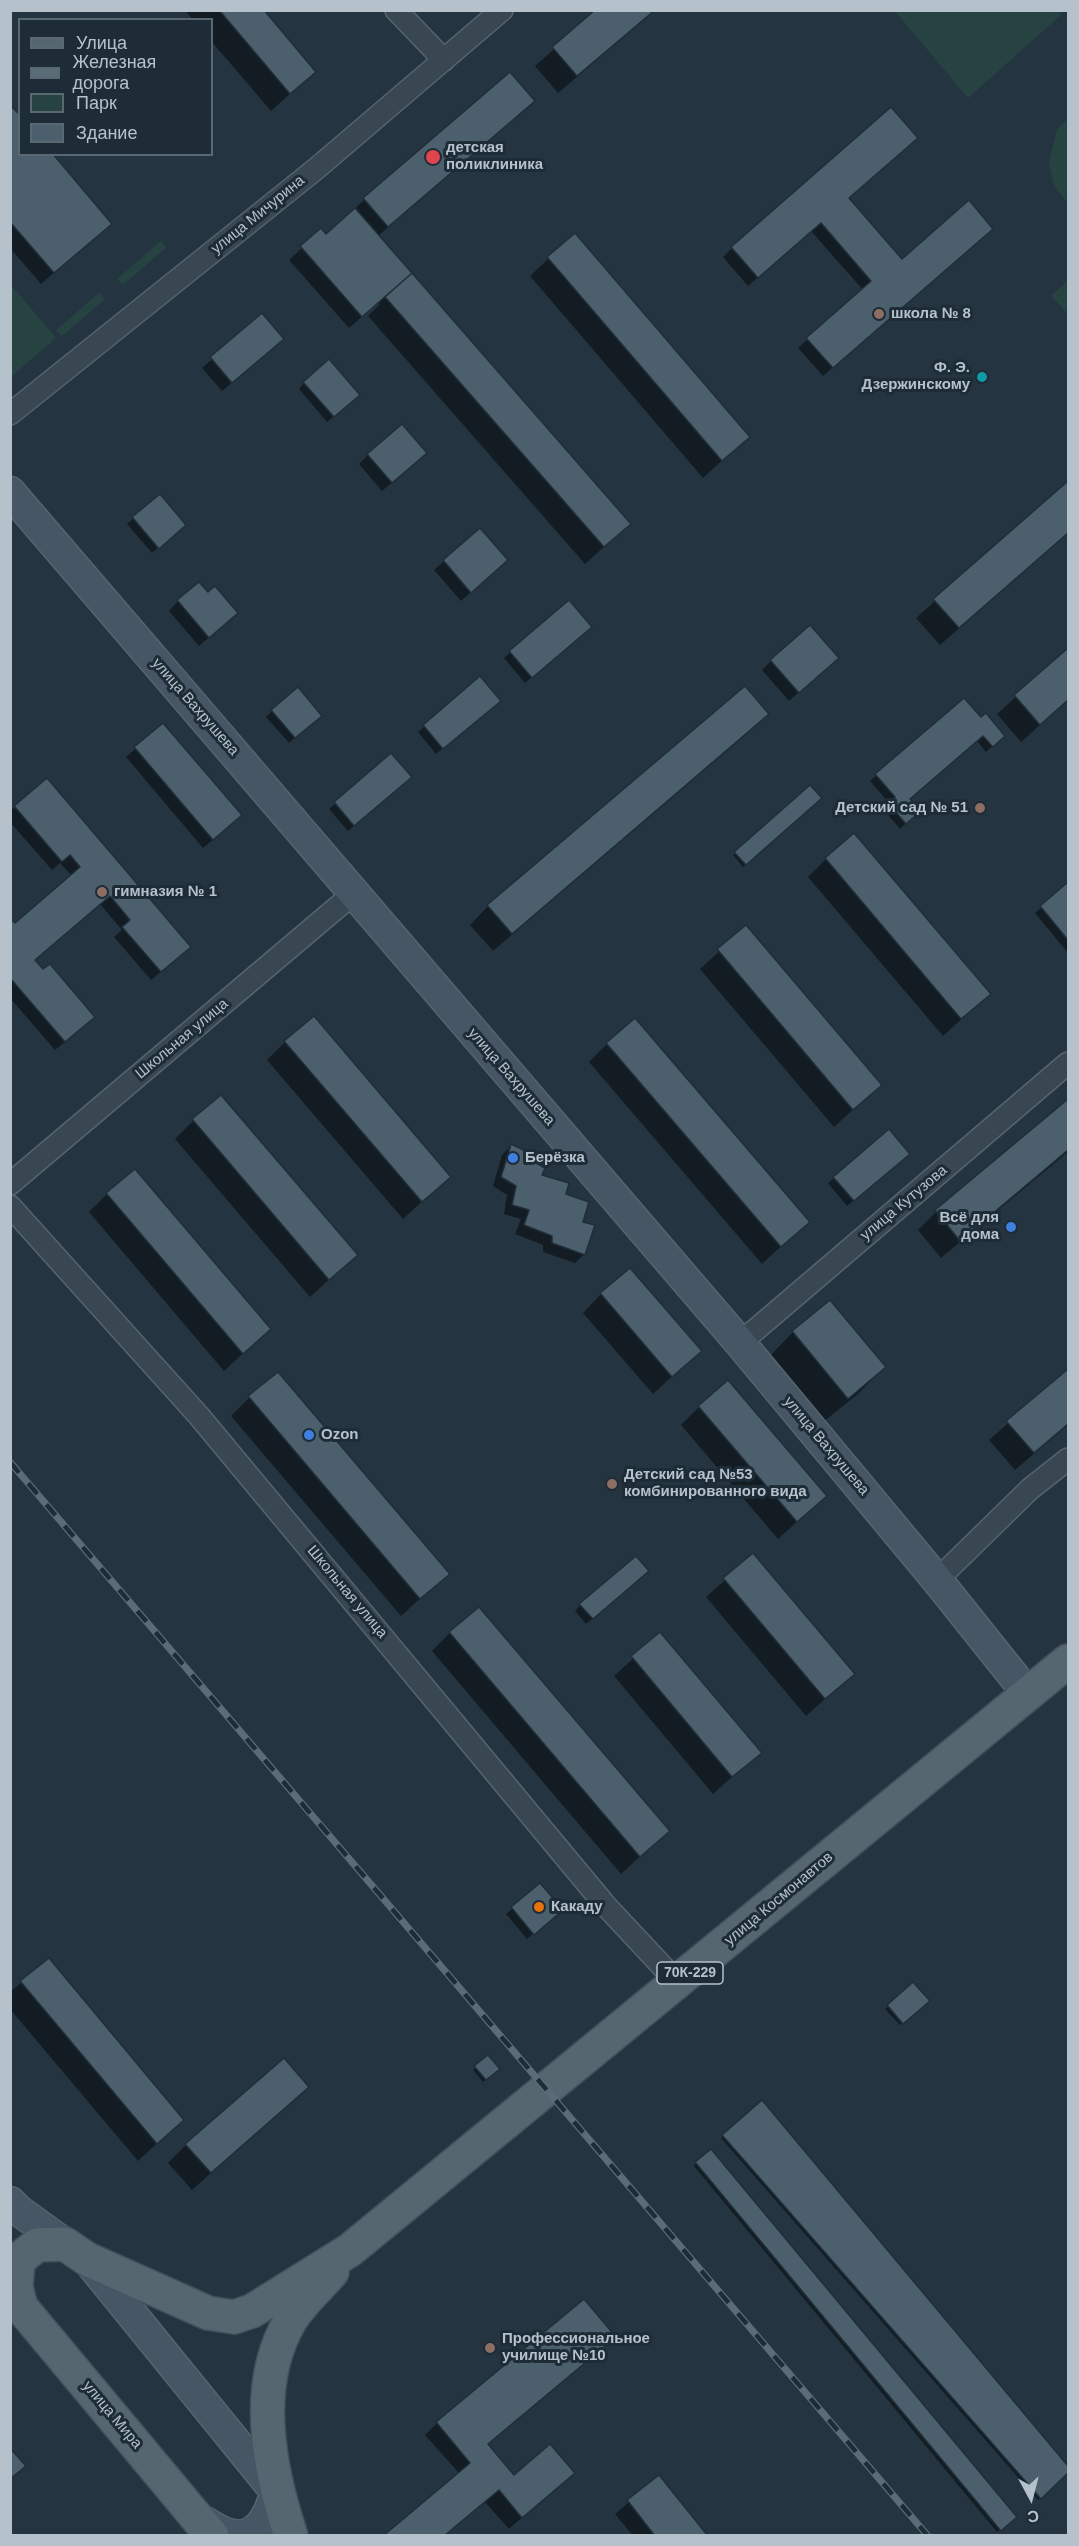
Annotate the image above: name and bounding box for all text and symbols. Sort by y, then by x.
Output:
legend [18,18,213,156]
text: Улица [76,33,127,53]
text: Железная дорога [72,52,156,93]
text: Парк [76,93,117,113]
text: Здание [76,123,137,143]
place label: детская поликлиника [446,139,543,174]
marker: детская поликлиника [424,148,442,166]
street label: улица Мичурина [208,172,308,258]
place label: школа № 8 [891,305,971,323]
marker: школа № 8 [872,307,886,321]
place label: Ф. Э. Дзержинскому [862,359,970,394]
marker: Ф. Э. Дзержинскому [975,370,989,384]
street label: улица Вахрушева [148,655,242,759]
place label: Детский сад № 51 [835,799,968,817]
marker: Детский сад № 51 [973,801,987,815]
place label: гимназия № 1 [114,883,217,901]
marker: гимназия № 1 [95,885,109,899]
street label: Школьная улица [132,995,232,1083]
street label: улица Вахрушева [464,1025,558,1129]
place label: Берёзка [525,1149,585,1167]
marker: Берёзка [506,1151,520,1165]
street label: улица Кутузова [857,1162,951,1244]
place label: Всё для дома [940,1209,999,1244]
marker: Всё для дома [1004,1220,1018,1234]
street label: улица Вахрушева [779,1393,873,1499]
place label: Ozon [321,1426,358,1444]
marker: Ozon [302,1428,316,1442]
place label: Детский сад №53 комбинированного вида [624,1466,807,1501]
marker: Детский сад №53 комбинированного вида [605,1477,619,1491]
street label: Школьная улица [303,1542,391,1642]
street label: улица Космонавтов [721,1848,837,1950]
place label: Какаду [551,1898,603,1916]
marker: Какаду [532,1900,546,1914]
road number: 70К-229 [657,1962,723,1984]
place label: Профессиональное училище №10 [502,2330,650,2365]
marker: Профессиональное училище №10 [483,2341,497,2355]
street label: улица Мира [78,2377,146,2453]
north arrow [1001,2468,1061,2528]
text: С [1026,2507,1040,2526]

